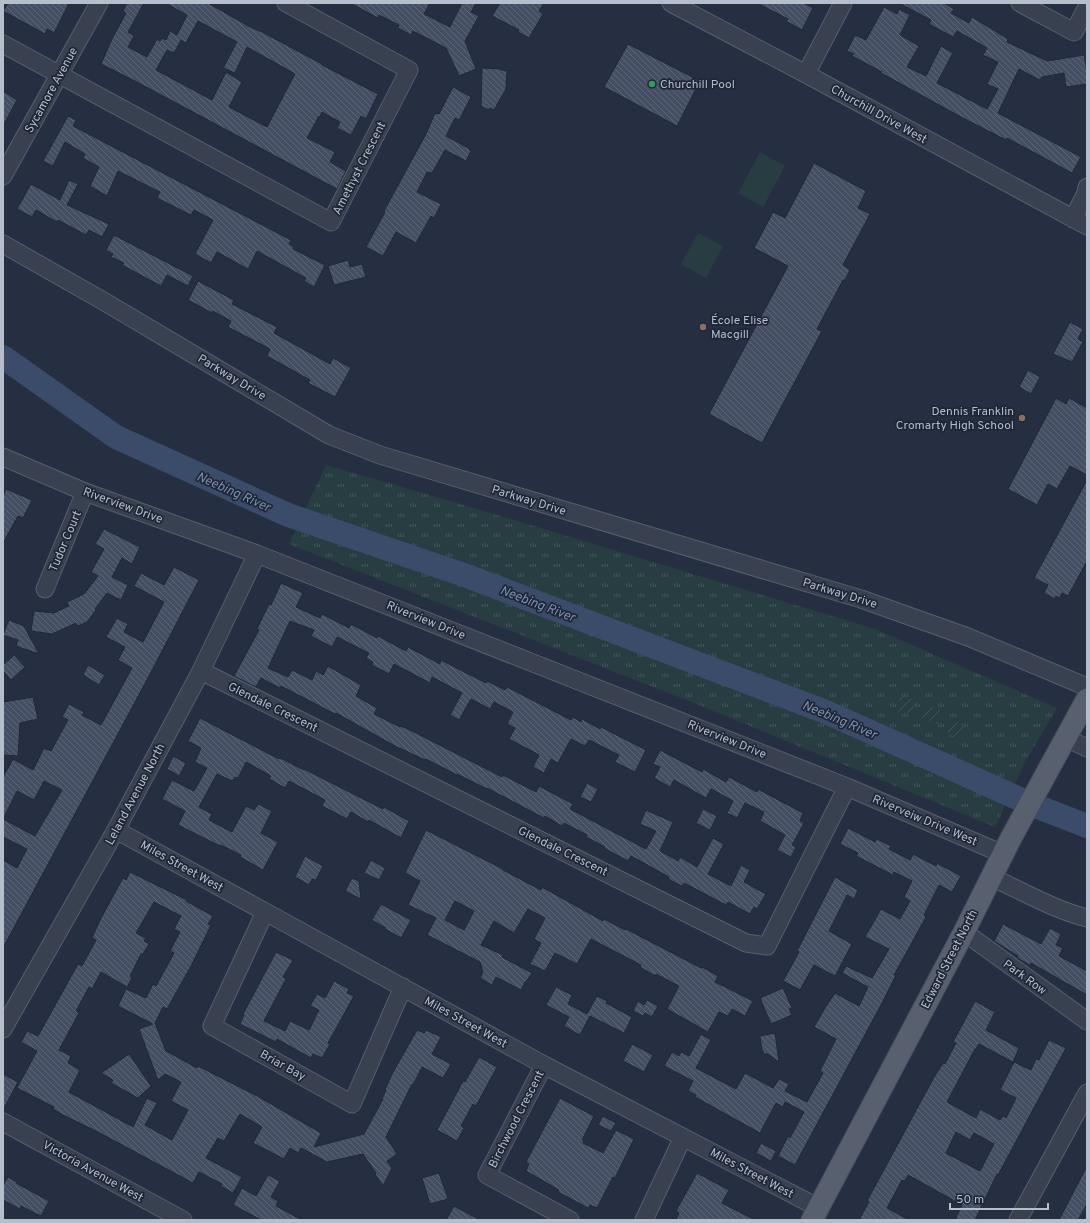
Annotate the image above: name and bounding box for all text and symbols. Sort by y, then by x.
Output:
street label: Sycamore Avenue [22,45,82,136]
place label: Churchill Pool [660,77,735,93]
marker: Churchill Pool [647,79,657,89]
street label: Churchill Drive West [827,82,930,148]
street label: Amethyst Crescent [329,119,390,218]
place label: École Elise Macgill [711,313,768,343]
marker: École Elise Macgill [698,322,708,332]
street label: Parkway Drive [194,351,269,405]
place label: Dennis Franklin Cromarty High School [896,404,1014,434]
marker: Dennis Franklin Cromarty High School [1017,413,1027,423]
water label: Neebing River [194,469,274,517]
street label: Parkway Drive [490,482,568,520]
street label: Riverview Drive [81,484,165,528]
street label: Tudor Court [46,508,86,574]
street label: Parkway Drive [801,575,879,613]
water label: Neebing River [497,583,578,627]
street label: Riverview Drive [384,598,467,644]
street label: Glendale Crescent [225,679,320,737]
water label: Neebing River [800,698,880,744]
street label: Riverview Drive [685,717,768,763]
street label: Leland Avenue North [102,741,169,848]
street label: Riverveiw Drive West [870,792,980,850]
street label: Glendale Crescent [515,823,610,881]
street label: Miles Street West [137,837,226,896]
street label: Edward Street North [918,907,982,1012]
street label: Park Row [999,957,1050,999]
street label: Miles Street West [421,993,510,1052]
street label: Briar Bay [257,1047,308,1085]
street label: Birchwood Crescent [485,1068,548,1171]
street label: Victoria Avenue West [39,1137,146,1206]
street label: Miles Street West [707,1145,796,1203]
scale bar [950,1185,1048,1211]
text: 50 m [956,1192,984,1208]

